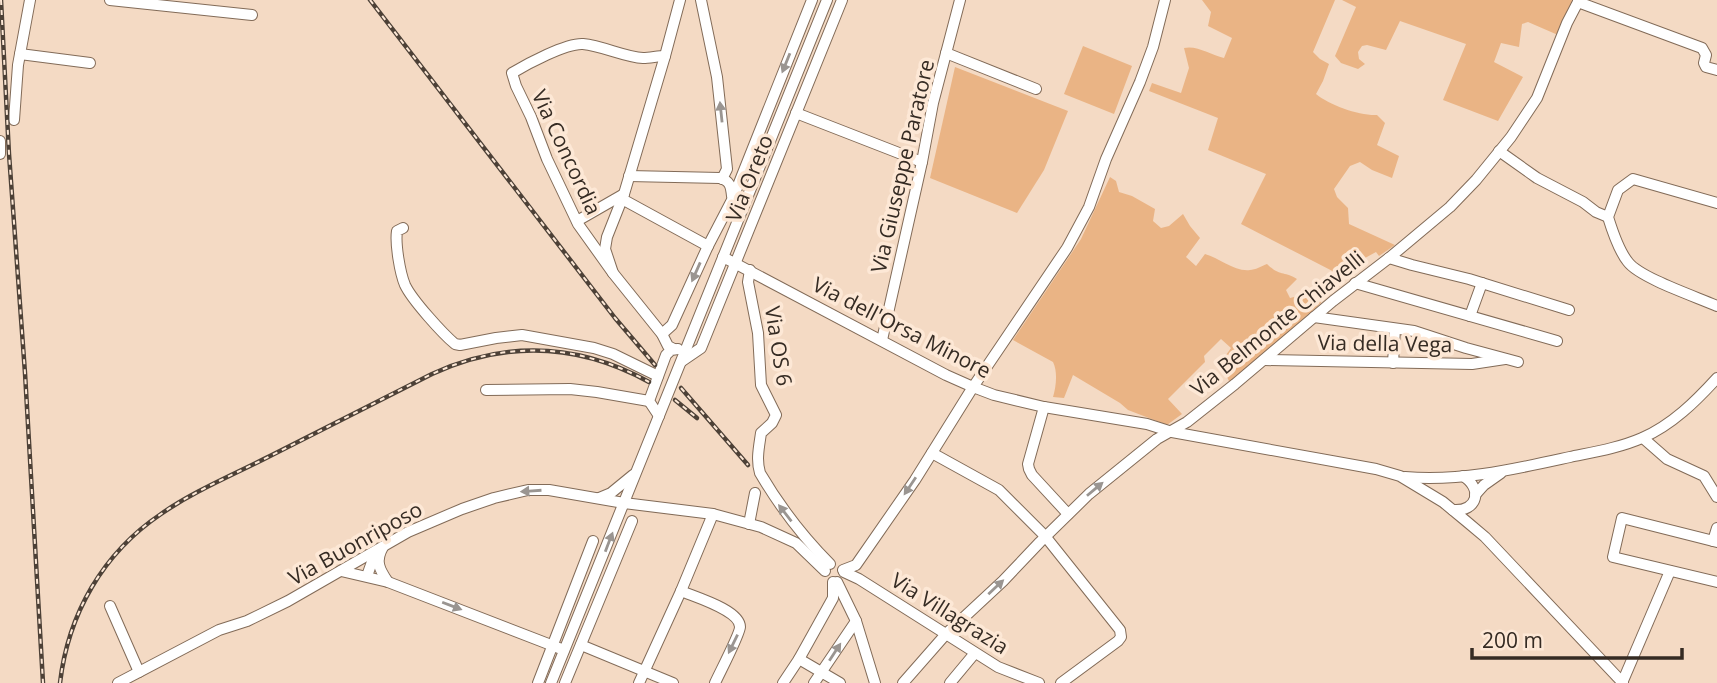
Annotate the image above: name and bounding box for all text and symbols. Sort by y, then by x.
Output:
one-way arrow [781,53,792,74]
street label: Via Giuseppe Paratore [864,57,940,275]
street label: Via Concordia [526,85,608,219]
one-way arrow [715,101,726,123]
street label: Via Oreto [719,130,779,226]
street label: Via Belmonte Chiavelli [1184,244,1370,402]
one-way arrow [690,262,702,282]
street label: Via dell'Orsa Minore [808,270,996,384]
street label: Via OS 6 [759,304,799,388]
street label: Via della Vega [1317,328,1453,358]
one-way arrow [903,477,917,495]
one-way arrow [1086,482,1104,497]
one-way arrow [520,486,542,497]
street label: Via Buonriposo [283,495,427,591]
one-way arrow [778,504,793,522]
one-way arrow [603,531,614,552]
street label: Via Villagrazia [886,566,1014,660]
one-way arrow [987,580,1004,596]
one-way arrow [442,600,463,611]
scale bar [1472,616,1682,660]
text: 200 m [1482,626,1543,654]
one-way arrow [727,634,738,654]
one-way arrow [828,642,841,662]

